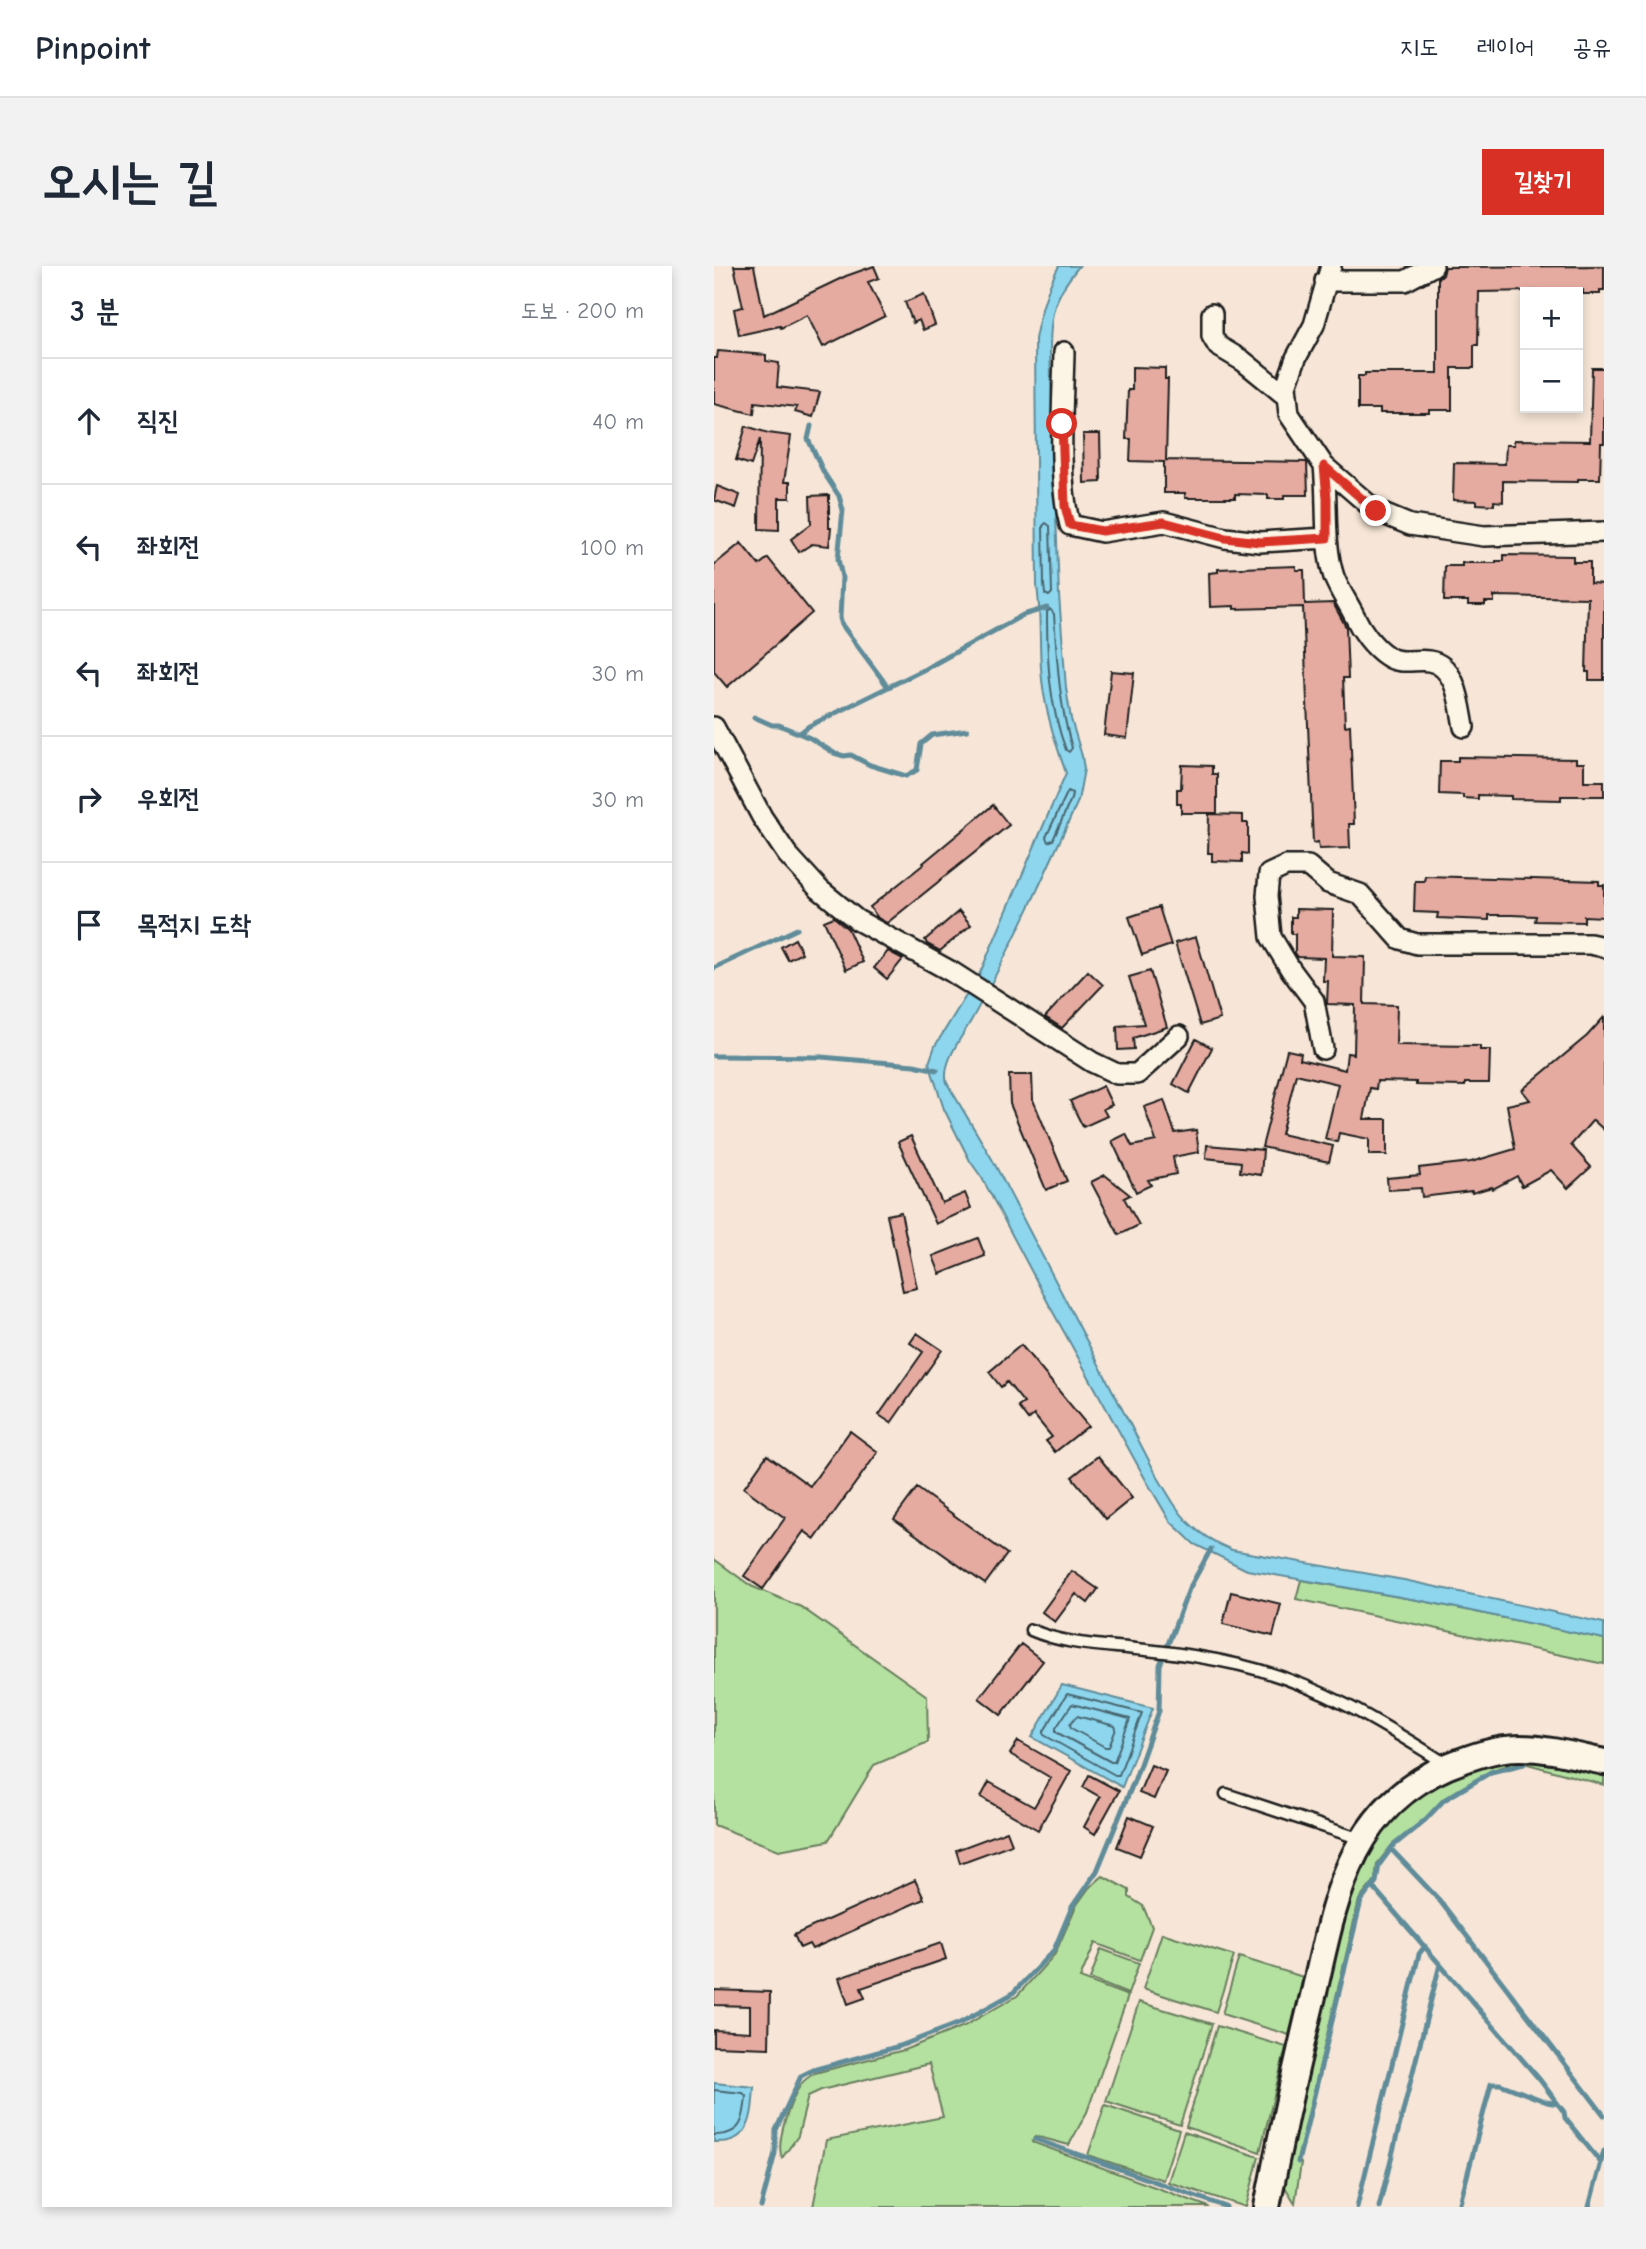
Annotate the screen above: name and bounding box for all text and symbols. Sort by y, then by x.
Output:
text: Pinpoint [35,29,150,67]
text: 지도 [1400,33,1438,61]
text: 레이어 [1476,33,1534,61]
text: 공유 [1572,33,1611,61]
button: 길찾기 [1482,149,1604,215]
text: 오시는 길 [42,153,217,209]
map controls [1520,287,1583,413]
button: + [1520,287,1583,350]
text: 3 분 [70,294,120,329]
text: 도보 · 200 m [521,297,644,324]
button: − [1520,350,1583,413]
icon: ahead [70,402,108,440]
text: 직진 [137,406,179,436]
text: 40 m [592,408,644,435]
route start [1046,408,1077,439]
route end [1360,495,1391,526]
icon: left [70,528,108,566]
text: 좌회전 [137,532,200,562]
text: 100 m [580,534,644,561]
icon: left [70,654,108,692]
text: 좌회전 [137,658,200,688]
text: 30 m [592,660,644,687]
icon: right [70,780,108,818]
text: 우회전 [137,784,200,814]
text: 30 m [592,786,644,813]
icon: arrive [70,906,108,944]
text: 목적지 도착 [137,910,251,940]

